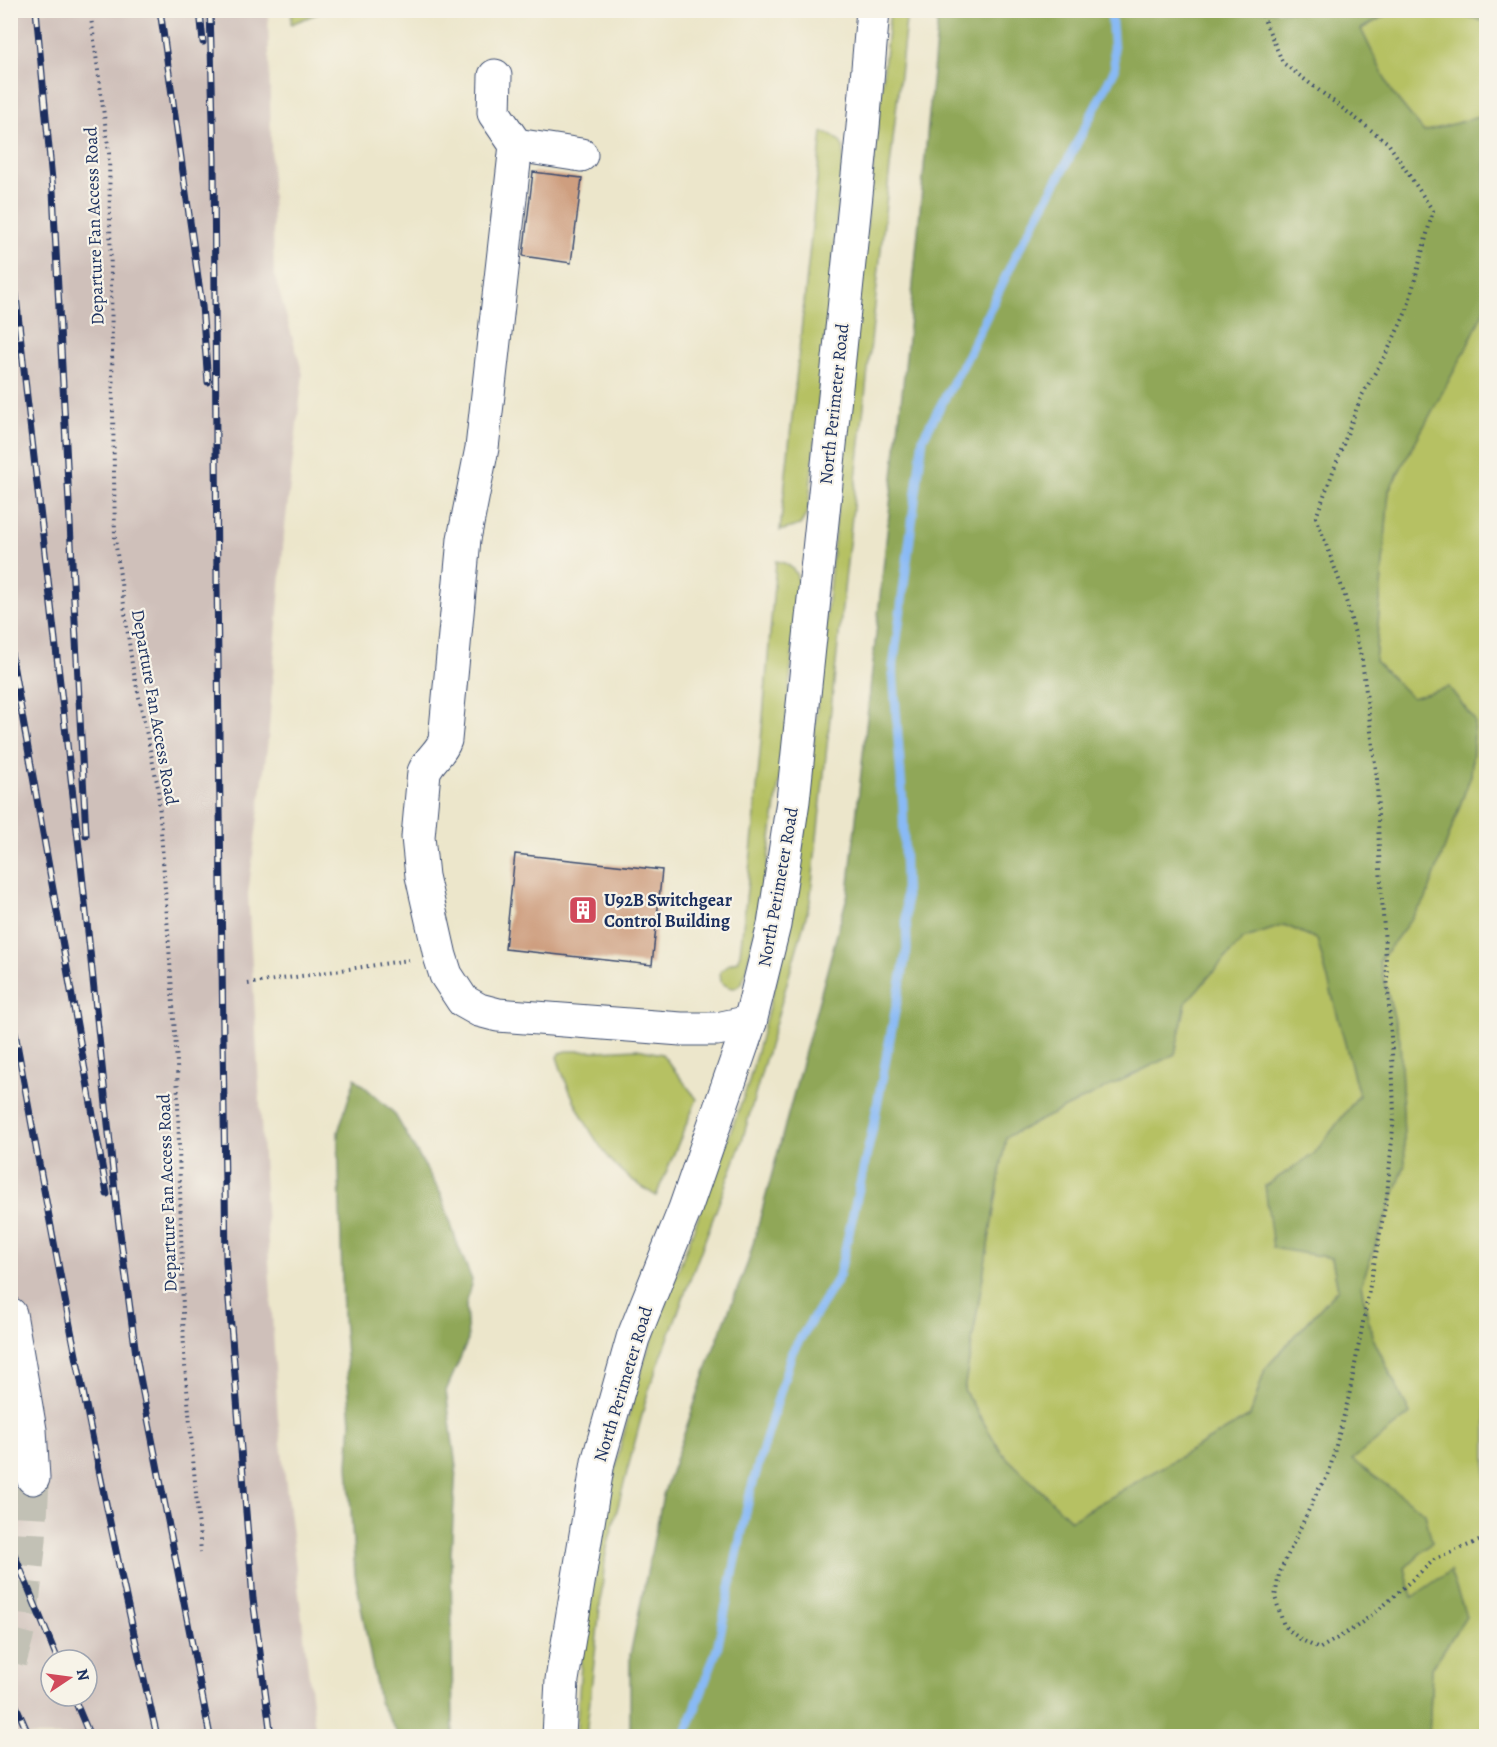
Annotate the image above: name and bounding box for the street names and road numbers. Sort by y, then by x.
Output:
street label: Departure Fan Access Road [79,126,109,326]
street label: North Perimeter Road [814,322,854,486]
street label: Departure Fan Access Road [126,607,184,807]
street label: North Perimeter Road [752,805,804,969]
street label: Departure Fan Access Road [152,1093,182,1293]
street label: North Perimeter Road [588,1303,658,1465]

